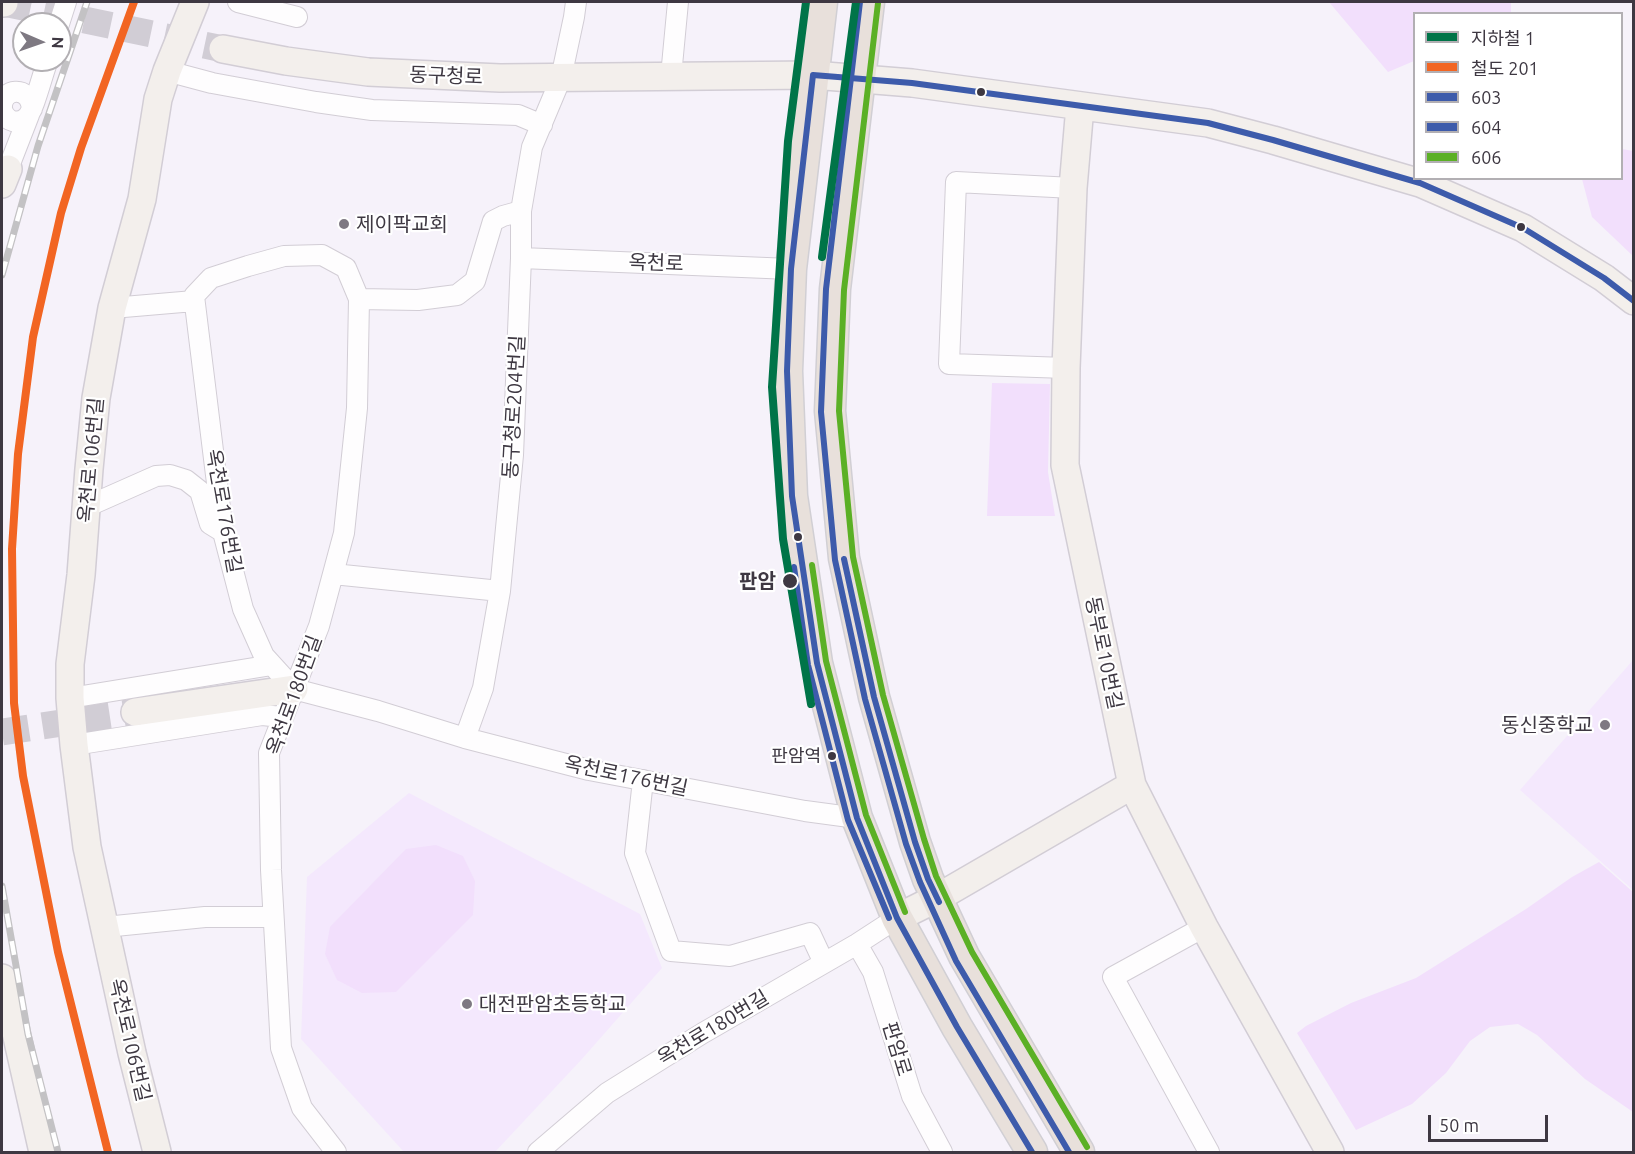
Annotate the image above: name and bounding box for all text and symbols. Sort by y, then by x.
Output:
north arrow [12,12,72,72]
legend [1413,12,1623,180]
text: 지하철 1 [1471,28,1535,48]
text: N [49,36,67,49]
text: 철도 201 [1471,58,1539,78]
street label: 동구청로 [409,63,483,89]
unlabelled marker [975,86,987,98]
text: 603 [1471,87,1501,107]
text: 604 [1471,117,1501,137]
text: 606 [1471,147,1501,167]
place label: 제이팍교회 [356,212,448,236]
marker: 제이팍교회 [337,217,351,231]
unlabelled marker [1515,221,1527,233]
street label: 옥천로 [628,250,684,276]
street label: 동구청로204번길 [498,334,530,480]
street label: 옥천로106번길 [74,396,108,524]
street label: 옥천로176번길 [201,447,247,575]
unlabelled marker [792,531,804,543]
place label: 판암 [739,569,776,593]
marker: 판암 [781,572,799,590]
street label: 동부로10번길 [1080,594,1128,712]
street label: 옥천로180번길 [261,632,327,758]
place label: 동신중학교 [1501,713,1593,737]
marker: 동신중학교 [1598,718,1612,732]
place label: 판암역 [771,745,821,767]
marker: 판암역 [826,750,838,762]
street label: 옥천로176번길 [562,751,690,801]
street label: 옥천로106번길 [104,976,156,1104]
street label: 옥천로180번길 [653,985,773,1071]
place label: 대전판암초등학교 [479,992,626,1016]
marker: 대전판암초등학교 [460,997,474,1011]
street label: 판암로 [877,1019,917,1079]
scale bar [1431,1103,1551,1141]
text: 50 m [1439,1115,1479,1135]

